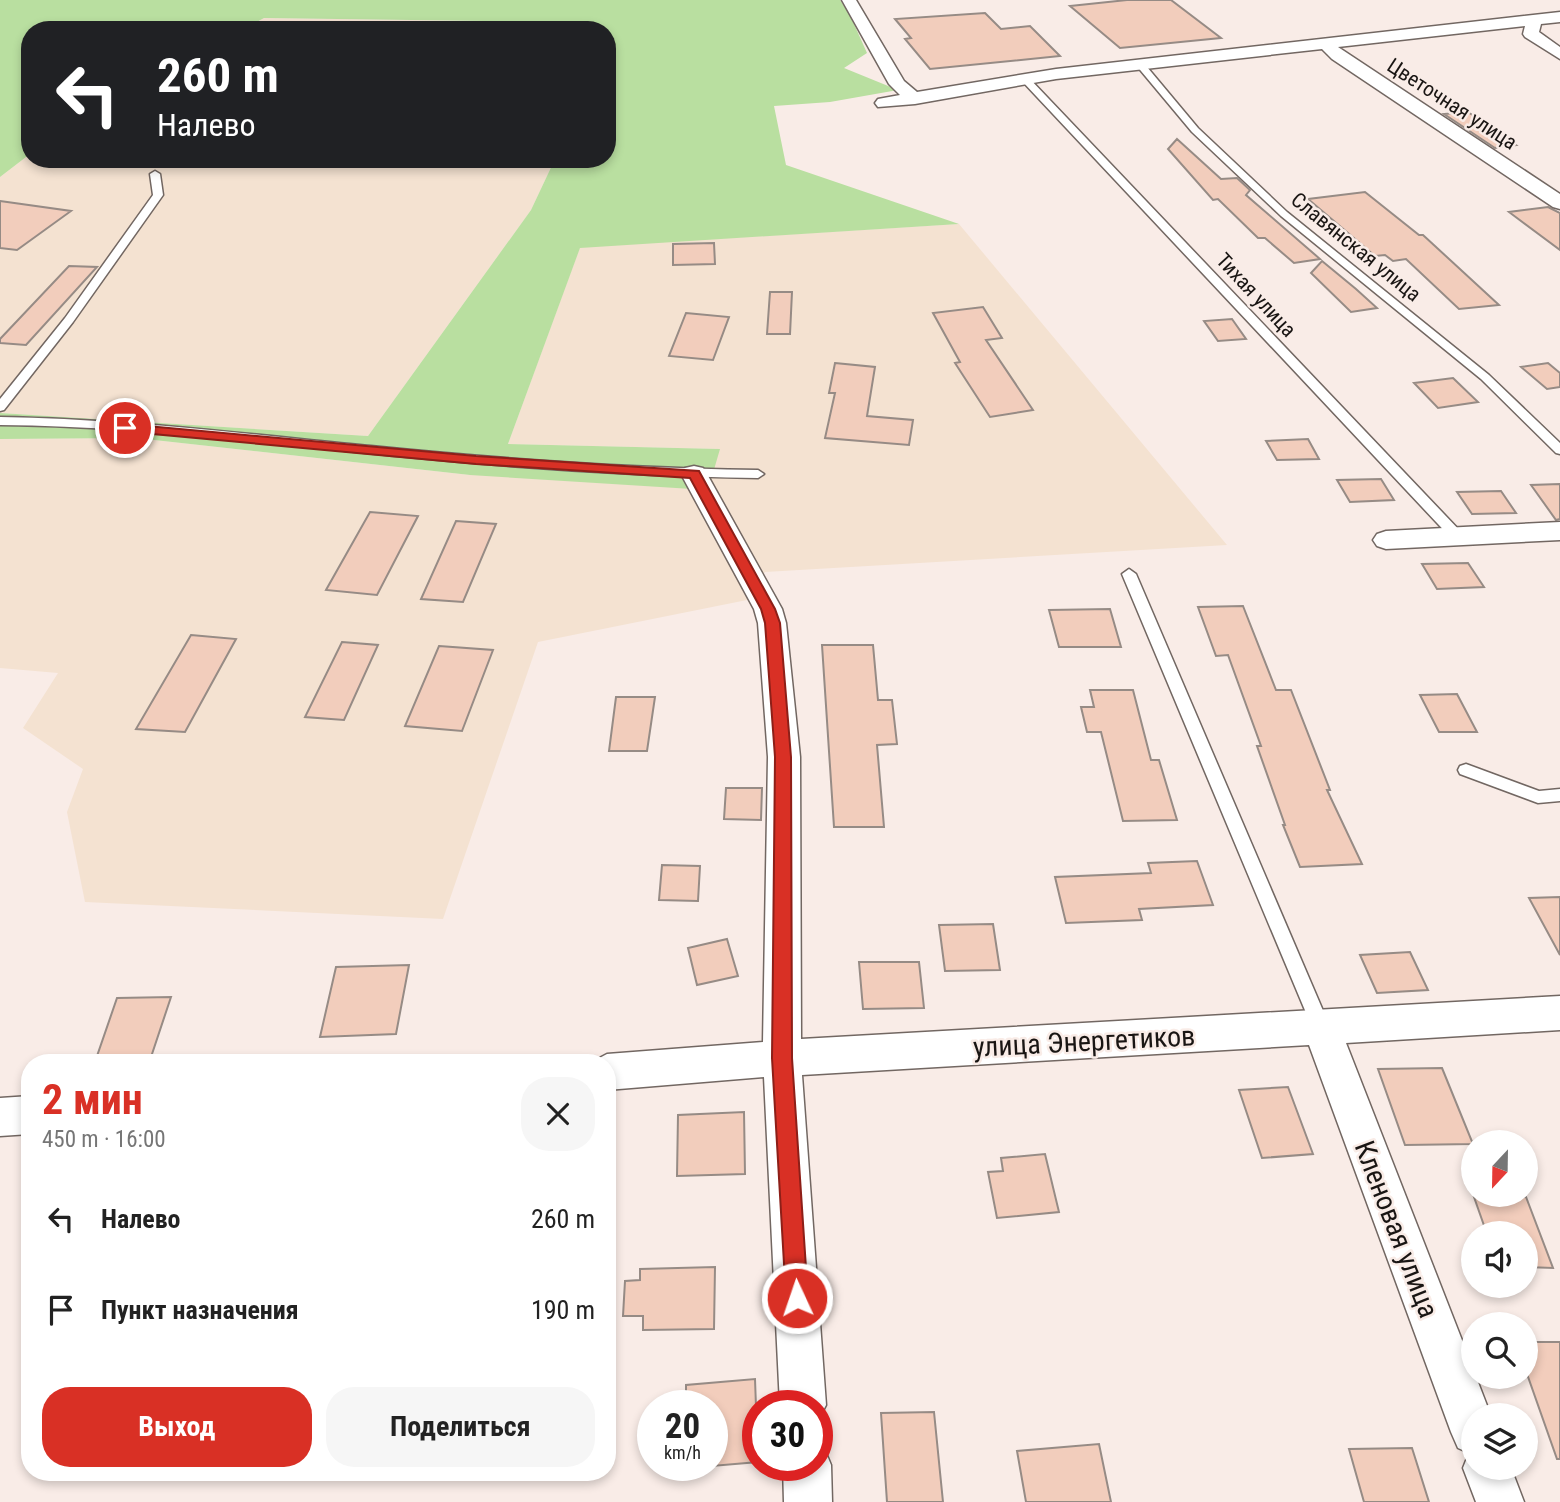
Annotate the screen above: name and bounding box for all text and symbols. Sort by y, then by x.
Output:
text: 260 m [157,47,279,104]
icon: left [42,49,133,140]
street label: Цветочная улица [1383,53,1521,155]
text: Налево [157,106,256,144]
street label: Славянская улица [1286,187,1426,307]
street label: Тихая улица [1211,248,1301,342]
pin [95,398,155,458]
icon: arrive [106,409,144,447]
street label: улица Энергетиков [972,1019,1196,1064]
text: 2 мин [42,1075,143,1124]
button: close [521,1077,595,1151]
text: 450 m · 16:00 [42,1126,166,1153]
north arrow [1461,1130,1538,1208]
map controls [1461,1130,1538,1480]
street label: Кленовая улица [1348,1136,1445,1322]
icon: left [42,1200,80,1238]
text: Налево [101,1204,181,1234]
text: 260 m [531,1204,595,1234]
button: sound [1461,1221,1538,1298]
position arrow [760,1261,834,1335]
icon: arrive [42,1291,80,1329]
text: Пункт назначения [101,1295,299,1325]
text: 190 m [531,1295,595,1325]
button: search [1461,1312,1538,1389]
button: Выход [42,1387,312,1467]
button: Поделиться [326,1387,595,1467]
speed limit sign: 30 [742,1390,833,1481]
button: layers [1461,1403,1538,1480]
text: 20 [665,1406,700,1447]
text: km/h [664,1442,701,1463]

